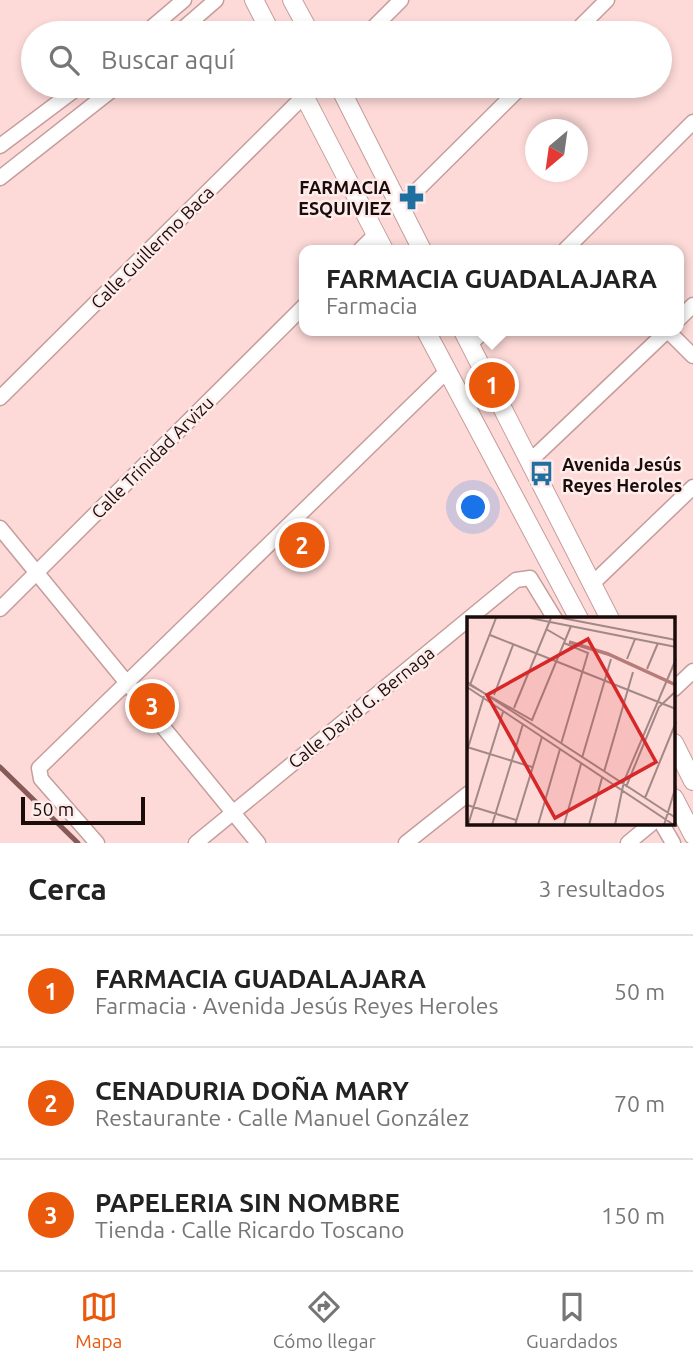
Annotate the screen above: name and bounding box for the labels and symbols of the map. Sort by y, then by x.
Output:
north arrow [525,119,588,182]
place label: FARMACIA ESQUIVIEZ [298,177,391,218]
street label: Calle Guillermo Baca [87,182,217,312]
pharmacy icon: FARMACIA ESQUIVIEZ [397,183,425,211]
pin: 1 [469,359,515,411]
street label: Calle Trinidad Arvizu [87,392,217,522]
place label: Avenida Jesús Reyes Heroles [562,454,682,495]
bus stop icon: Avenida Jesús Reyes Heroles [528,460,556,488]
your location [456,490,490,524]
pin: 2 [279,519,325,571]
inset map [467,617,676,825]
street label: Calle David G. Bernaga [284,642,438,772]
pin: 3 [129,680,175,732]
scale bar [21,794,145,826]

